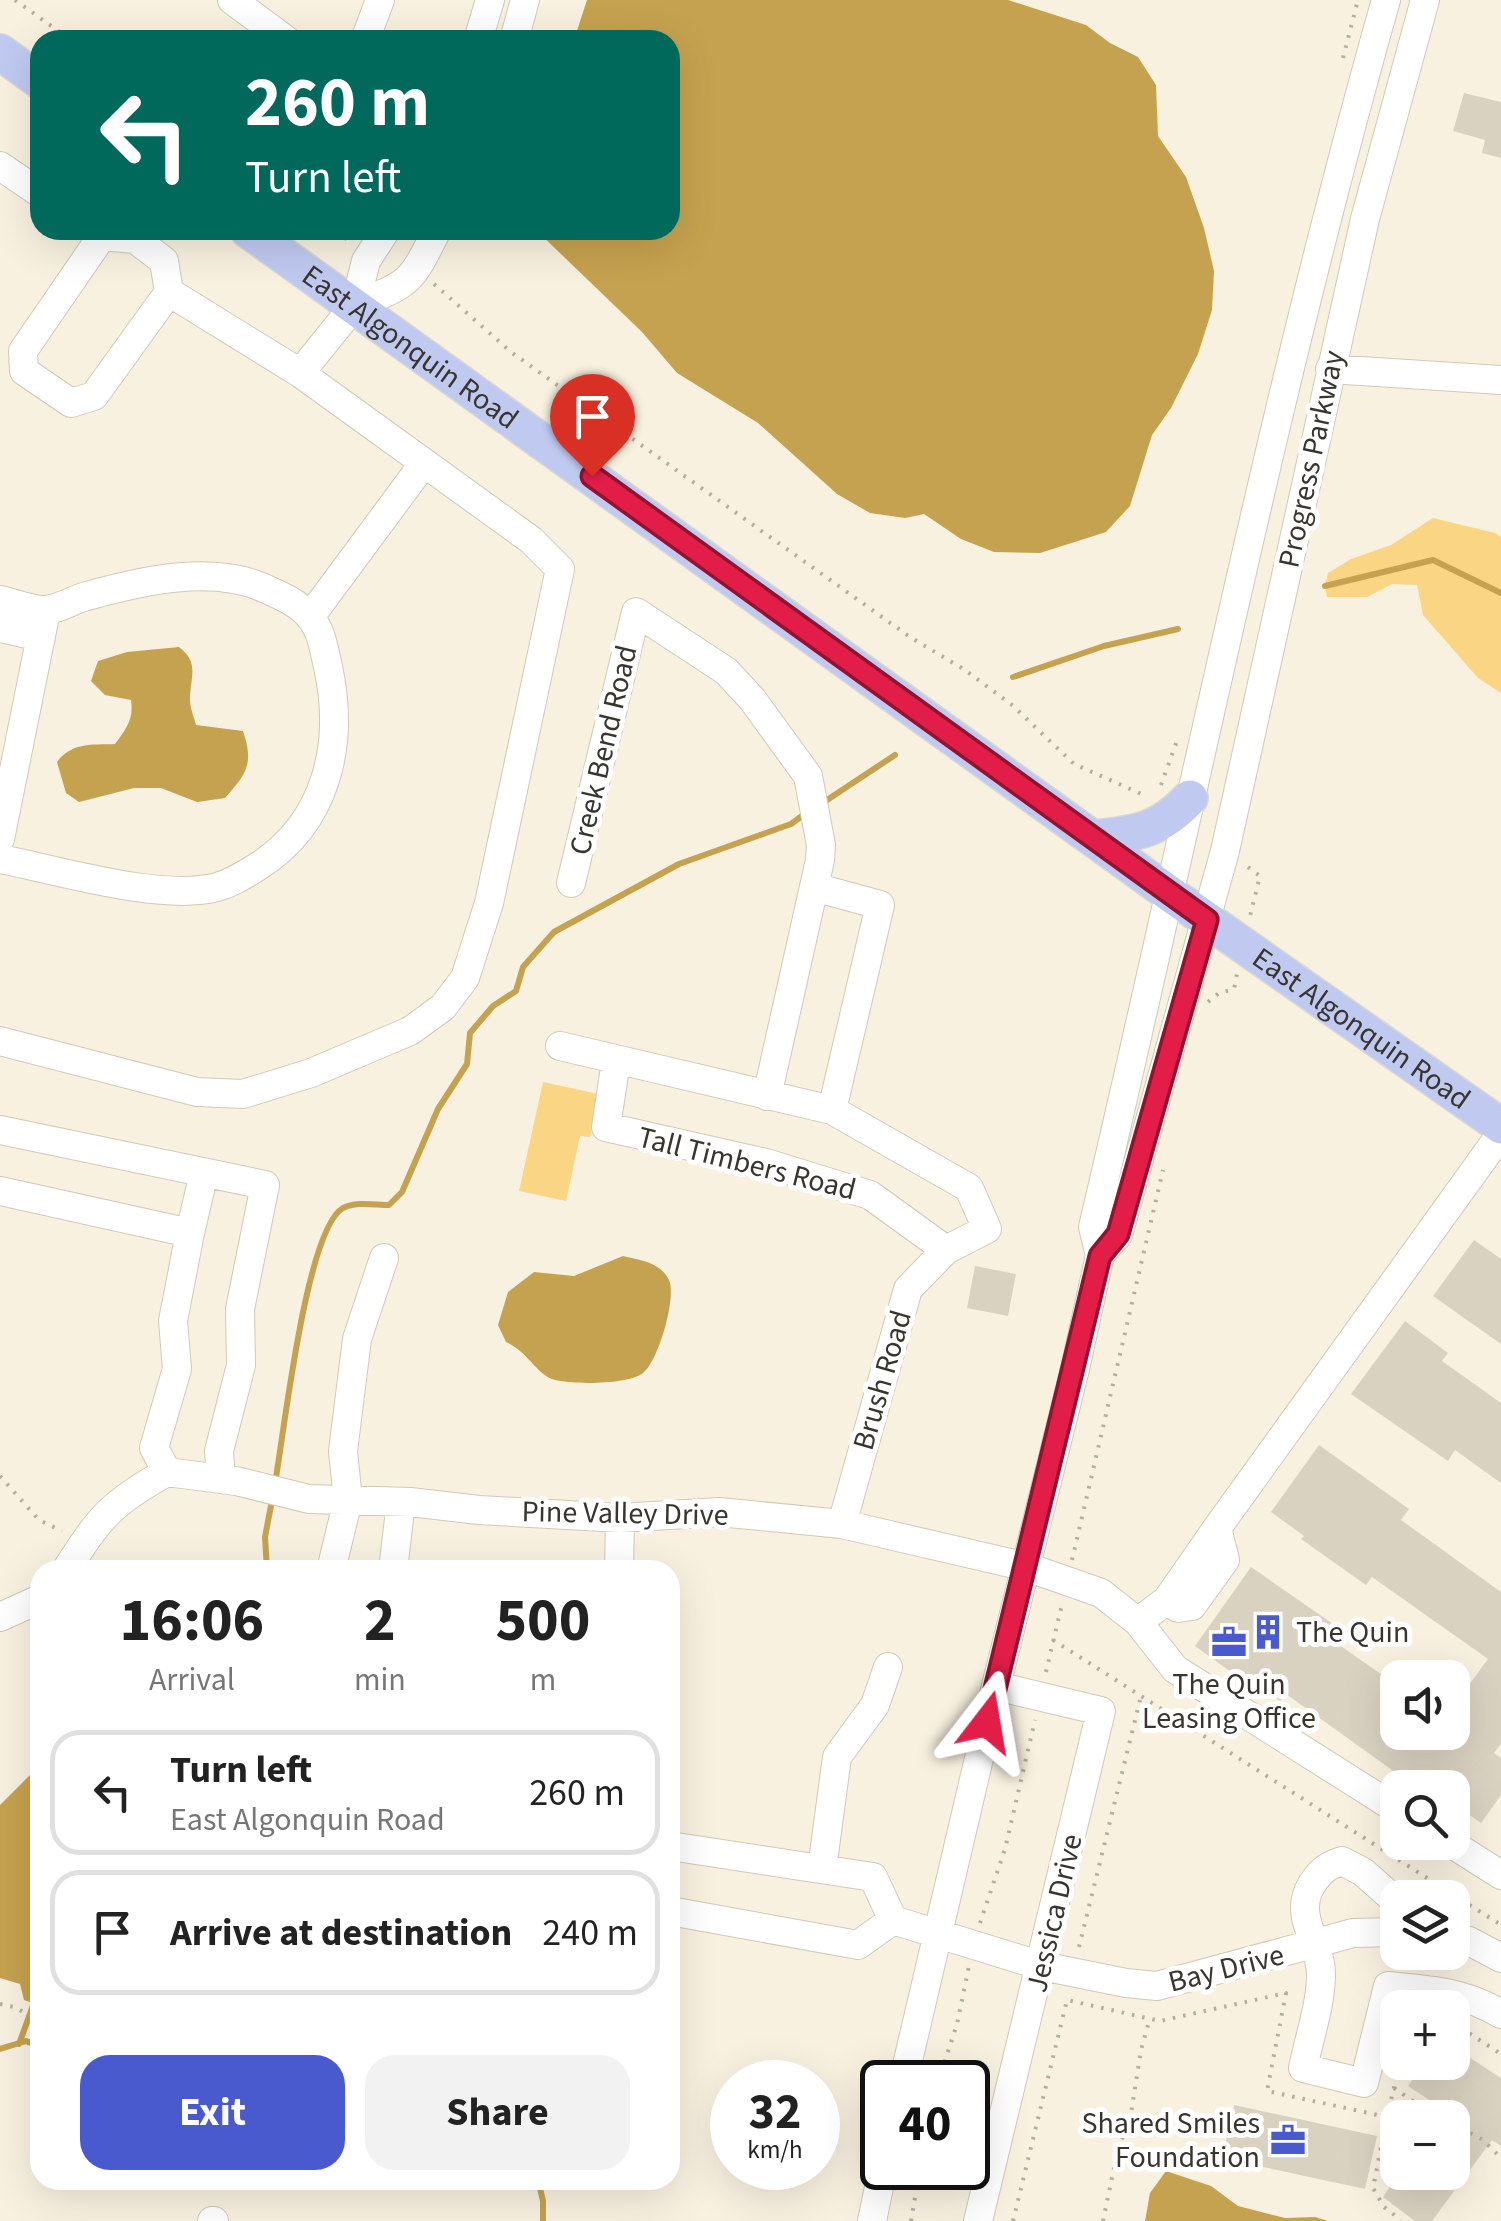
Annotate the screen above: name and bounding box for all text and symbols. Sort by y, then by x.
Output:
text: 260 m [245,53,430,153]
icon: left [80,70,210,200]
text: Turn left [245,146,401,210]
street label: East Algonquin Road [293,255,527,440]
street label: Progress Parkway [1267,347,1356,572]
pin [550,374,635,477]
icon: arrive [565,389,620,444]
street label: Creek Bend Road [558,641,648,859]
street label: East Algonquin Road [1243,937,1479,1120]
street label: Tall Timbers Road [633,1116,860,1211]
street label: Brush Road [842,1305,923,1455]
street label: Pine Valley Drive [521,1490,729,1537]
text: 16:06 [120,1579,264,1664]
text: 2 [364,1579,396,1664]
text: 500 [495,1579,590,1664]
place label: The Quin [1296,1611,1409,1654]
building icon: The Quin [1249,1613,1287,1651]
office icon: The Quin Leasing Office [1210,1623,1248,1661]
text: Arrival [149,1657,235,1703]
text: min [354,1657,406,1703]
text: m [530,1657,556,1703]
map controls [1380,1660,1470,2190]
button: sound [1380,1660,1470,1750]
place label: The Quin Leasing Office [1142,1663,1316,1740]
position arrow [935,1670,1039,1774]
text: Turn left [170,1743,312,1797]
icon: left [85,1765,140,1820]
text: 260 m [529,1766,625,1820]
button: search [1380,1770,1470,1860]
text: East Algonquin Road [170,1797,445,1843]
street label: Jessica Drive [1015,1830,1094,1997]
button: layers [1380,1880,1470,1970]
icon: arrive [85,1905,140,1960]
text: Arrive at destination [170,1906,512,1960]
text: 240 m [542,1906,638,1960]
street label: Bay Drive [1164,1933,1288,2004]
button: + [1380,1990,1470,2080]
button: Exit [80,2055,345,2170]
button: Share [365,2055,630,2170]
speed limit sign: 40 [860,2060,990,2190]
text: 32 [749,2077,801,2148]
button: − [1380,2100,1470,2190]
place label: Shared Smiles Foundation [1082,2102,1260,2179]
office icon: Shared Smiles Foundation [1269,2121,1307,2159]
text: km/h [747,2132,803,2168]

